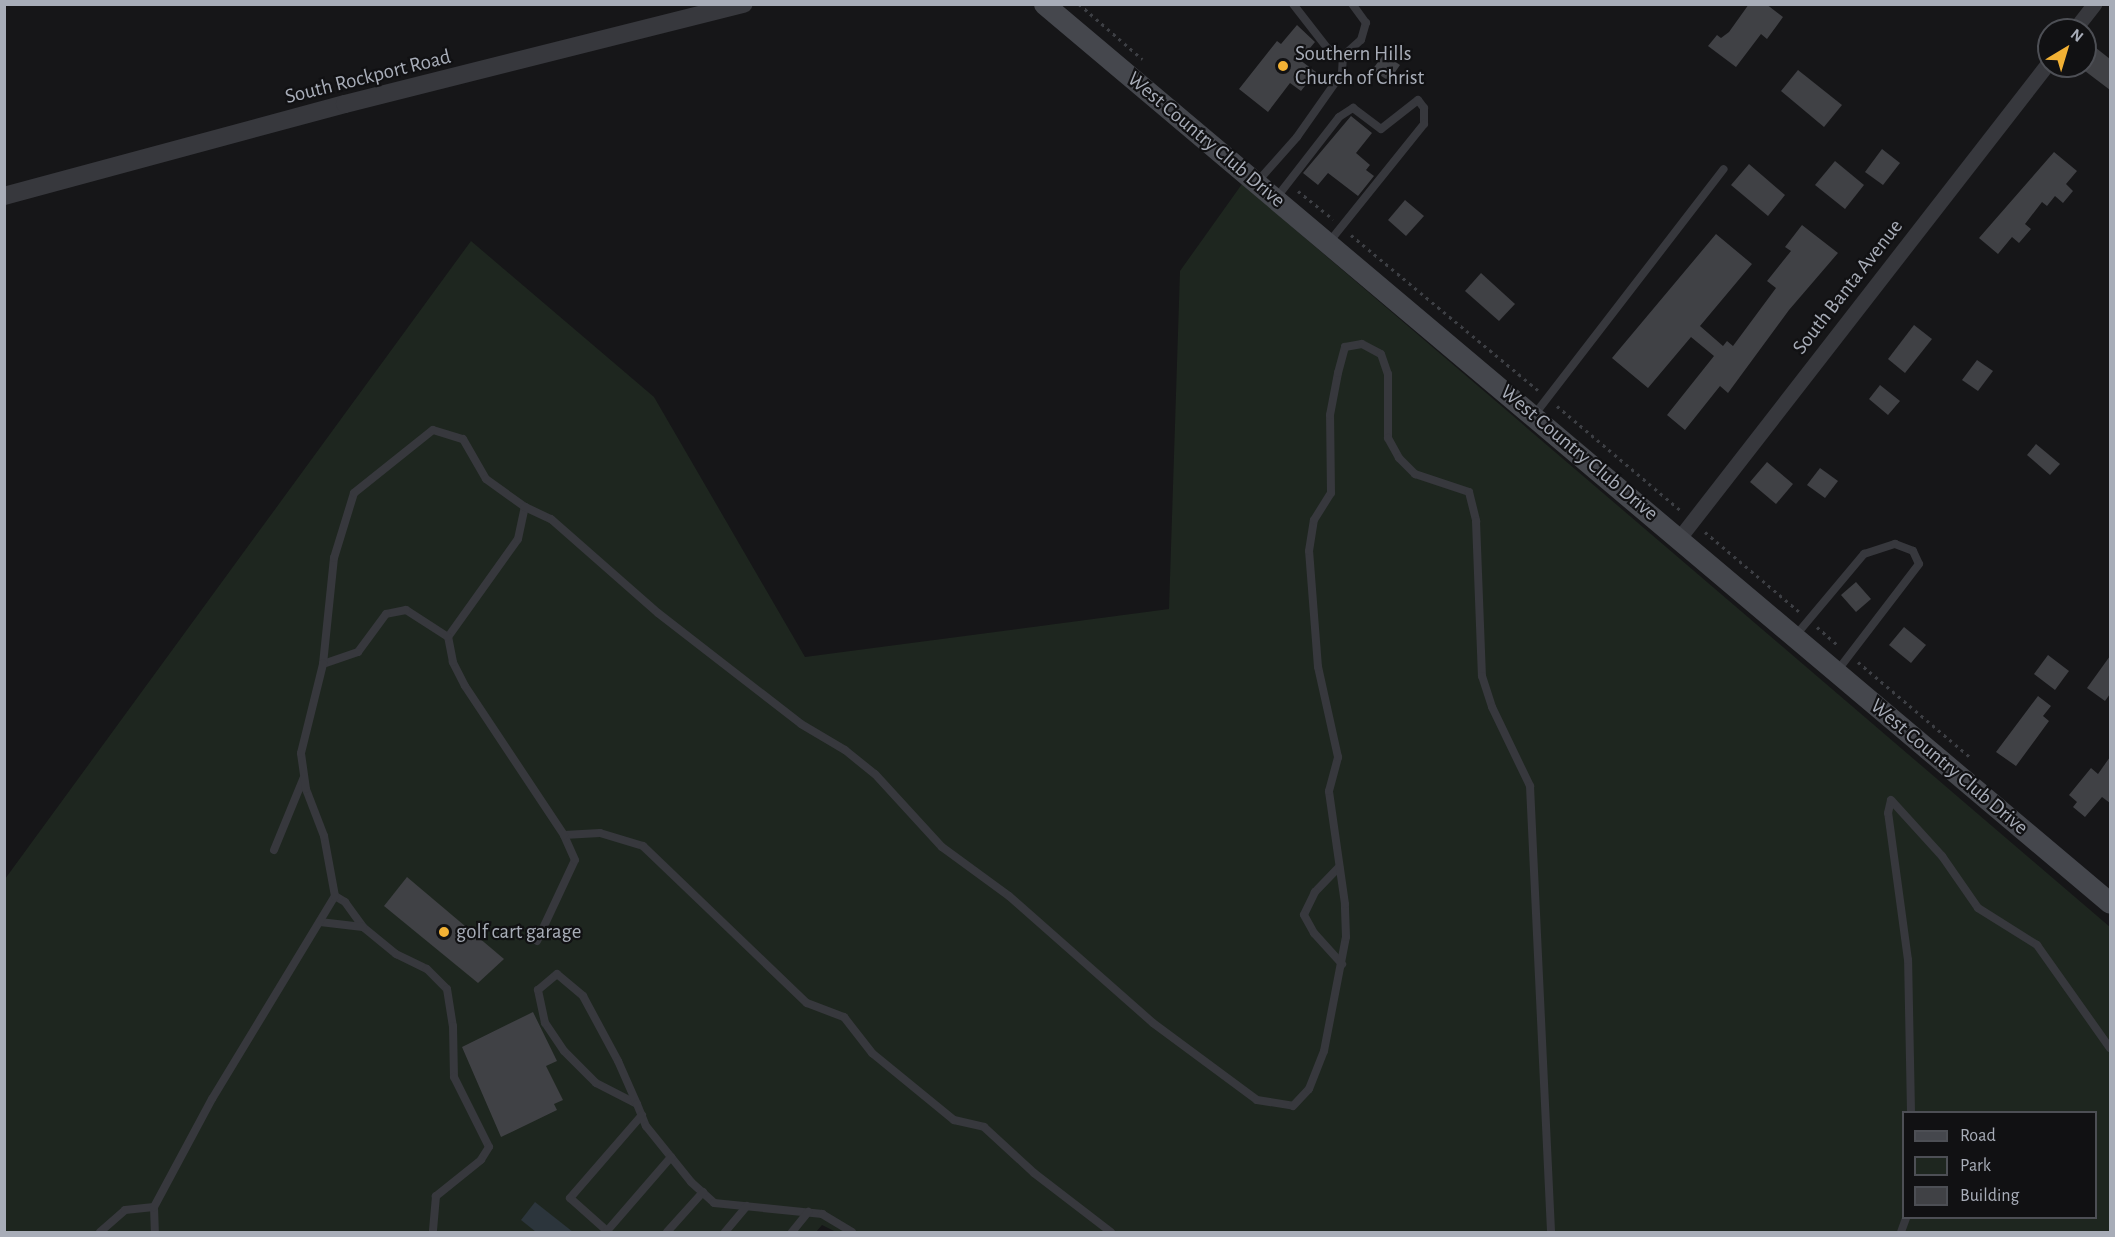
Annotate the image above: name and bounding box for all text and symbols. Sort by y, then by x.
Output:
north arrow [2037,18,2097,78]
text: N [2068,26,2086,45]
place label: Southern Hills Church of Christ [1295,41,1424,91]
street label: South Rockport Road [282,44,454,110]
marker: Southern Hills Church of Christ [1276,59,1290,73]
street label: West Country Club Drive [1122,67,1290,213]
street label: South Banta Avenue [1787,215,1909,359]
street label: West Country Club Drive [1495,380,1663,526]
street label: West Country Club Drive [1865,694,2033,840]
place label: golf cart garage [456,919,581,945]
marker: golf cart garage [437,925,451,939]
legend [1902,1111,2097,1219]
text: Road [1960,1127,1996,1145]
text: Park [1960,1157,1991,1175]
text: Building [1960,1187,2019,1205]

